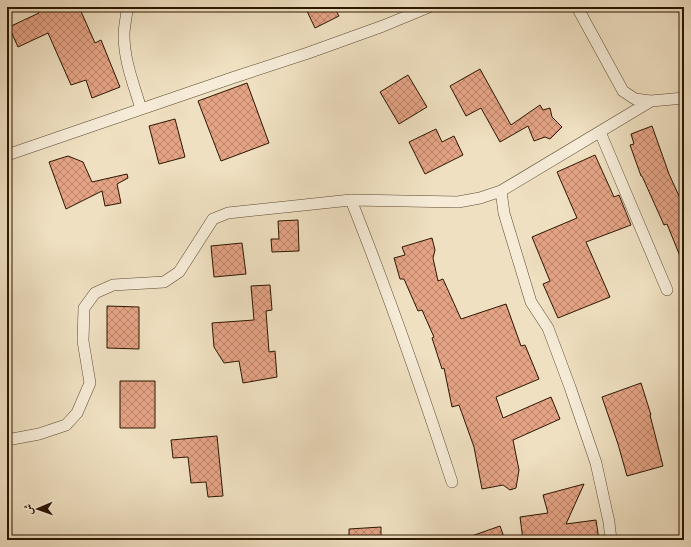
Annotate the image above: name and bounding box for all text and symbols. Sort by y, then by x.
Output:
north arrow [18,489,58,529]
text: ش [22,504,36,515]

